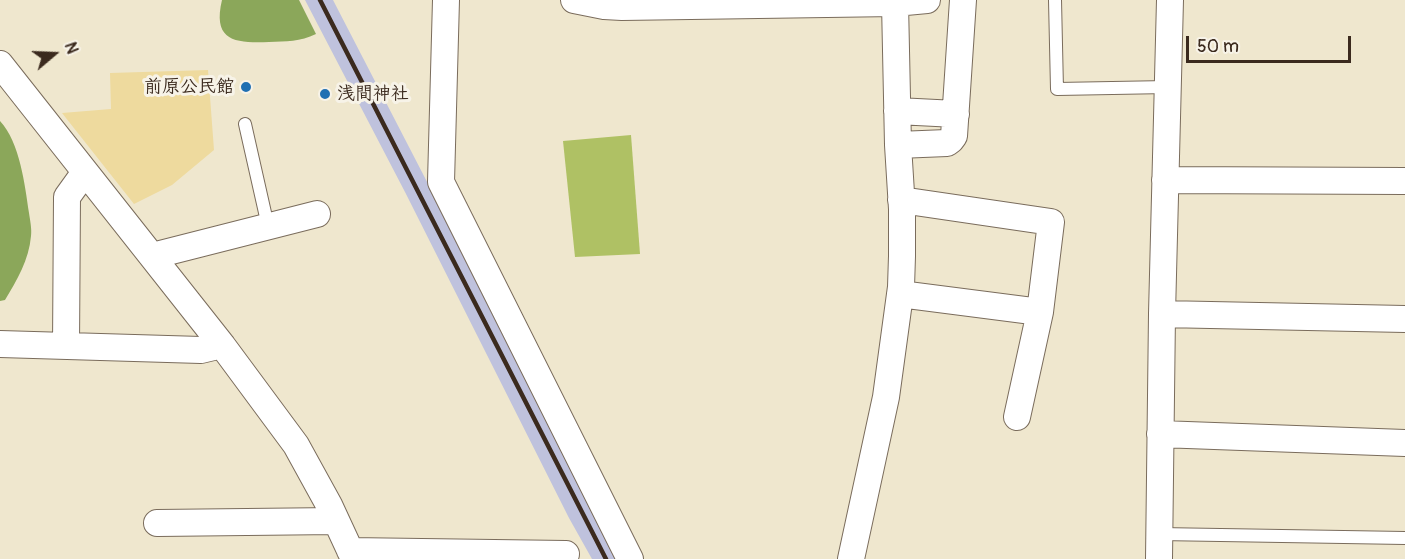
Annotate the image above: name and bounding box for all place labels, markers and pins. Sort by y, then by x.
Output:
place label: 前原公民館 [144,76,234,98]
marker: 前原公民館 [239,80,253,94]
place label: 浅間神社 [337,83,409,105]
marker: 浅間神社 [318,87,332,101]

